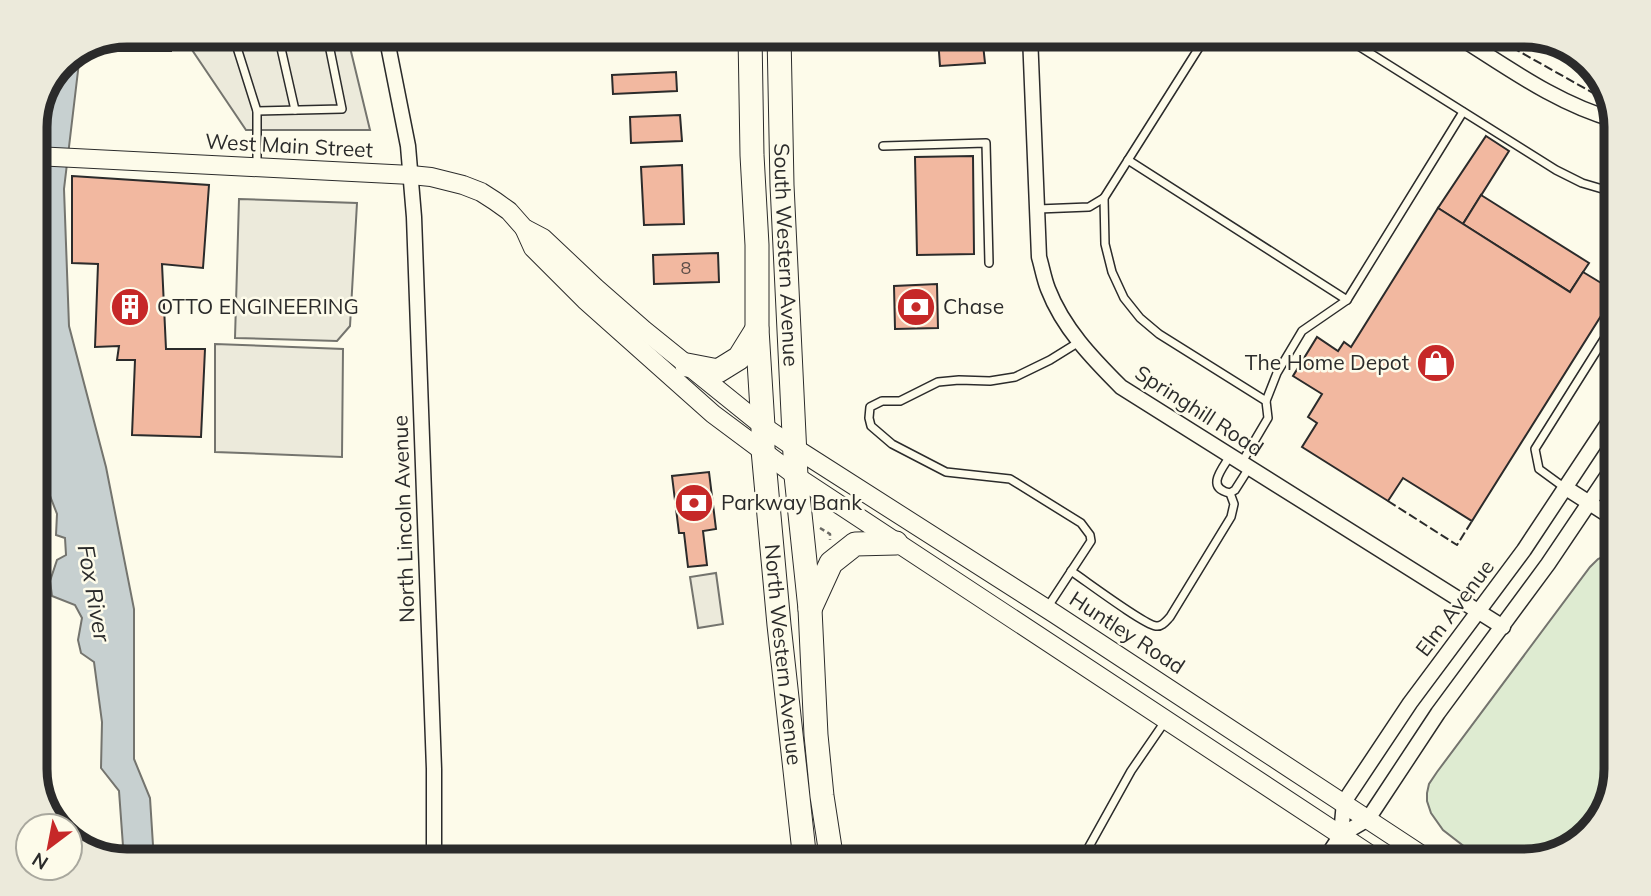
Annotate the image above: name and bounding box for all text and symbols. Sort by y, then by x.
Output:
street label: West Main Street [204,128,374,162]
street label: South Western Avenue [769,143,805,367]
house number: 8 [681,256,691,279]
building icon: OTTO ENGINEERING [109,286,151,328]
bank icon: Chase [895,286,937,328]
place label: OTTO ENGINEERING [157,293,359,319]
place label: Chase [943,293,1004,319]
shop icon: The Home Depot [1415,342,1457,384]
place label: The Home Depot [1245,349,1409,375]
street label: Springhill Road [1131,359,1268,461]
street label: North Lincoln Avenue [386,415,420,623]
bank icon: Parkway Bank [673,482,715,524]
place label: Parkway Bank [721,489,862,515]
water label: Fox River [72,542,118,645]
street label: North Western Avenue [760,543,808,767]
street label: Elm Avenue [1409,554,1499,661]
street label: Huntley Road [1065,585,1190,679]
north arrow [14,812,84,882]
text: N [28,847,52,875]

